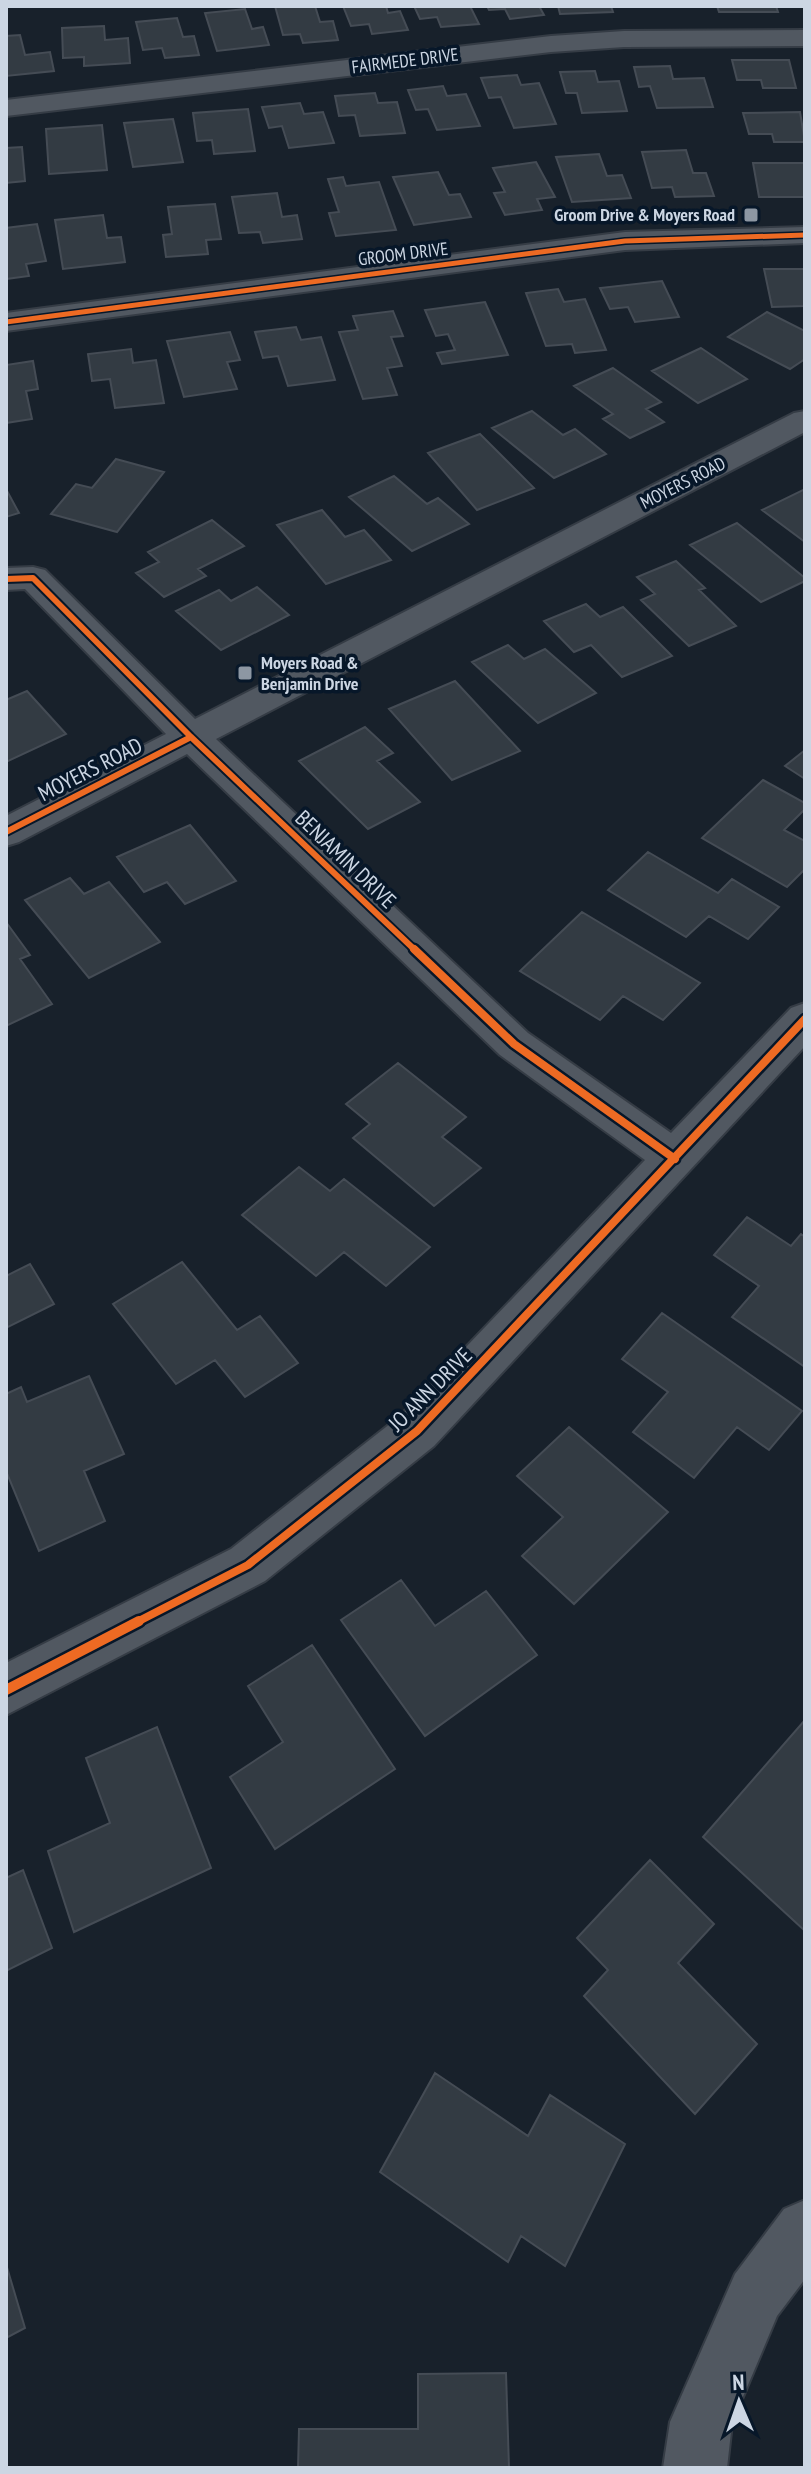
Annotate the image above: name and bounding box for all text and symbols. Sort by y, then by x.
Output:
street label: FAIRMEDE DRIVE [350,43,460,78]
place label: Groom Drive & Moyers Road [554,203,735,226]
marker: Groom Drive & Moyers Road [742,206,760,224]
street label: GROOM DRIVE [357,237,449,270]
street label: MOYERS ROAD [636,451,729,514]
place label: Moyers Road & Benjamin Drive [261,651,359,695]
marker: Moyers Road & Benjamin Drive [236,664,254,682]
street label: MOYERS ROAD [33,731,147,807]
street label: BENJAMIN DRIVE [290,804,402,914]
street label: JO ANN DRIVE [382,1341,478,1437]
north arrow [699,2362,779,2442]
text: N [732,2368,745,2396]

